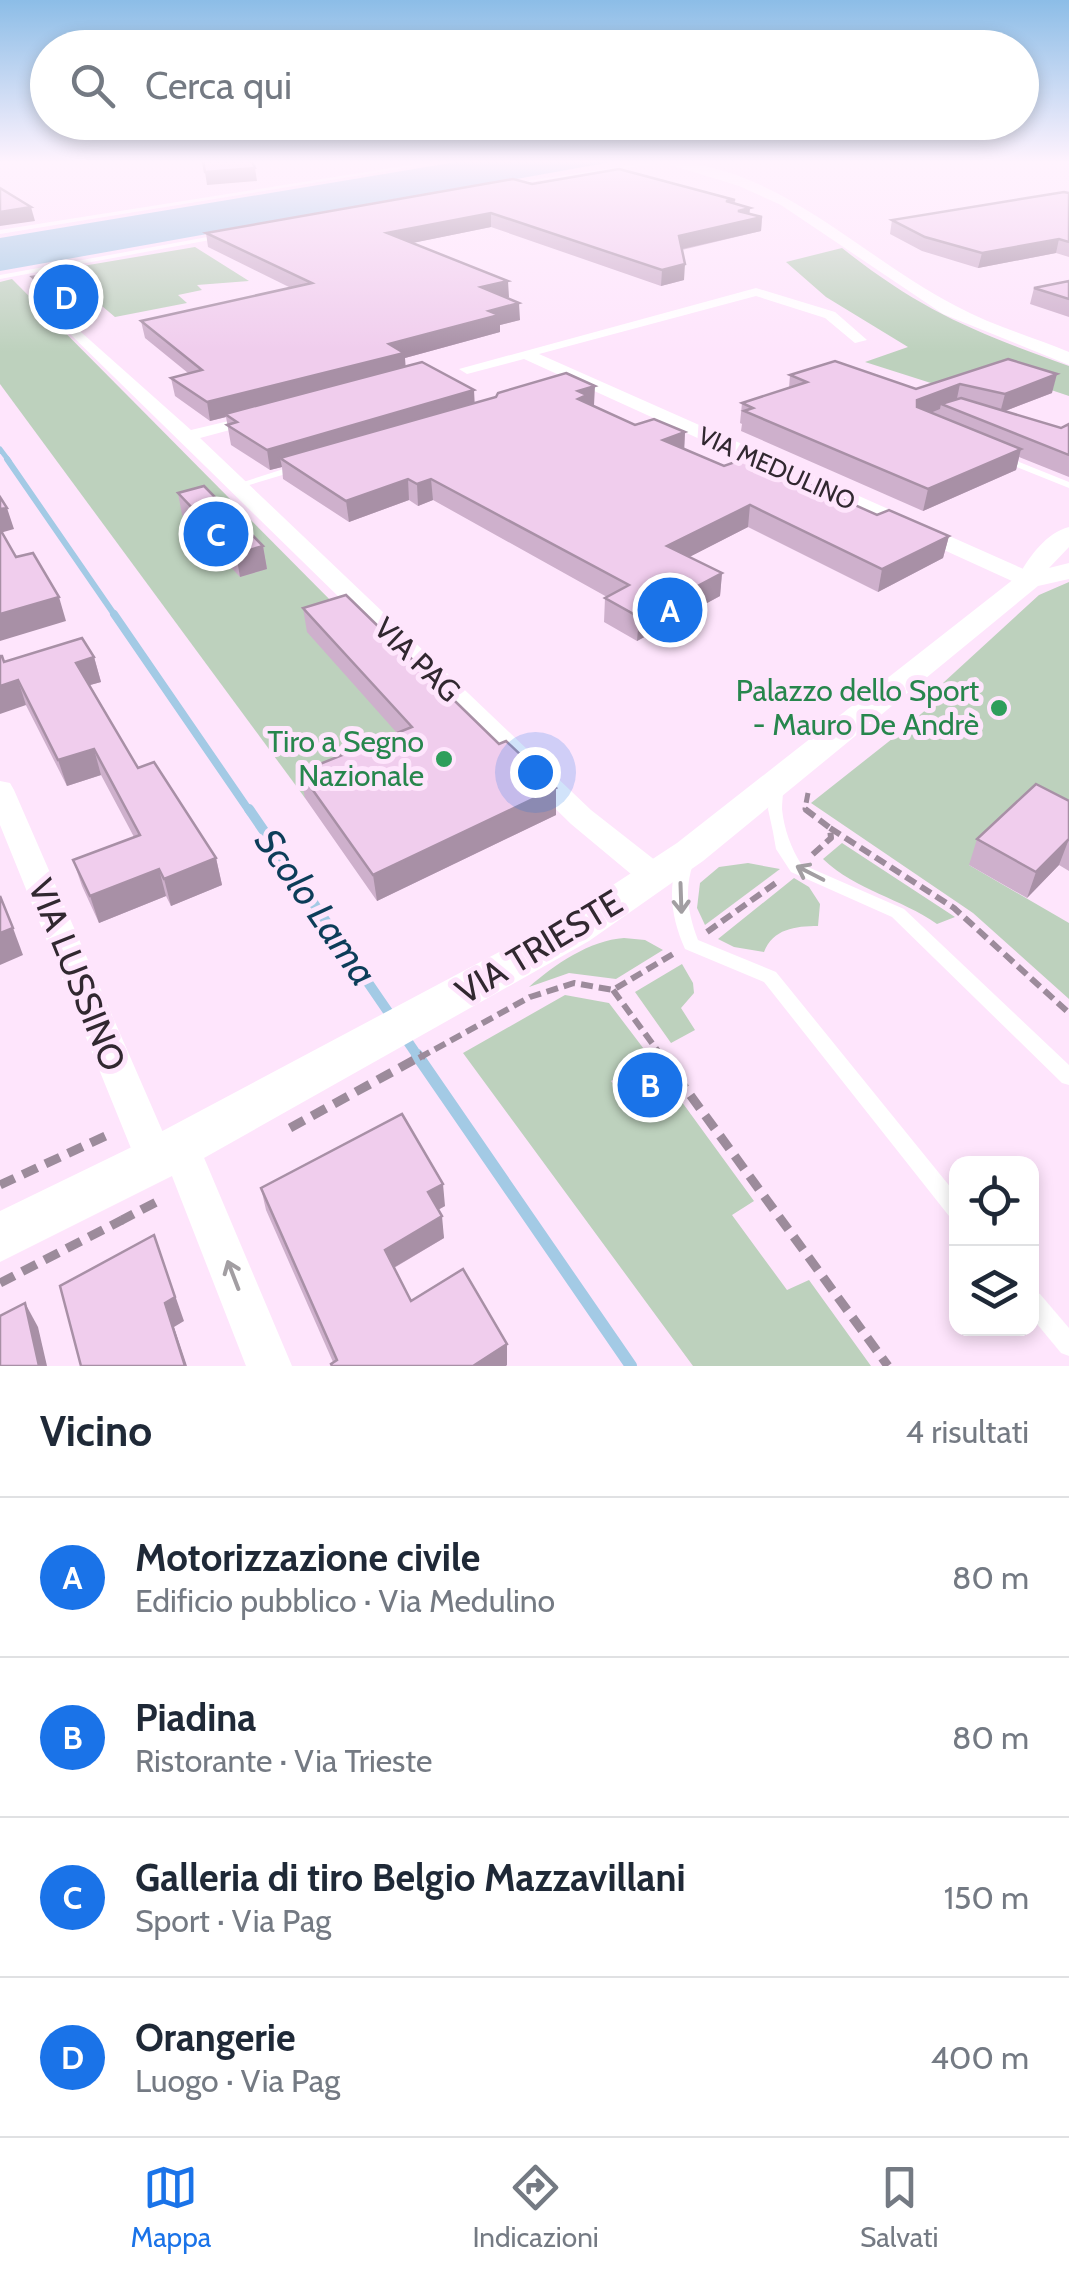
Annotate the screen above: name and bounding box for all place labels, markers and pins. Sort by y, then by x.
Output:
pin: D [34,260,98,334]
pin: C [184,496,248,572]
pin: A [638,572,702,648]
place label: Palazzo dello Sport - Mauro De Andrè [736,672,979,743]
marker: Palazzo dello Sport - Mauro De Andrè [988,697,1010,719]
place label: Tiro a Segno Nazionale [267,723,424,794]
marker: Tiro a Segno Nazionale [433,748,455,770]
pin: B [618,1048,682,1122]

